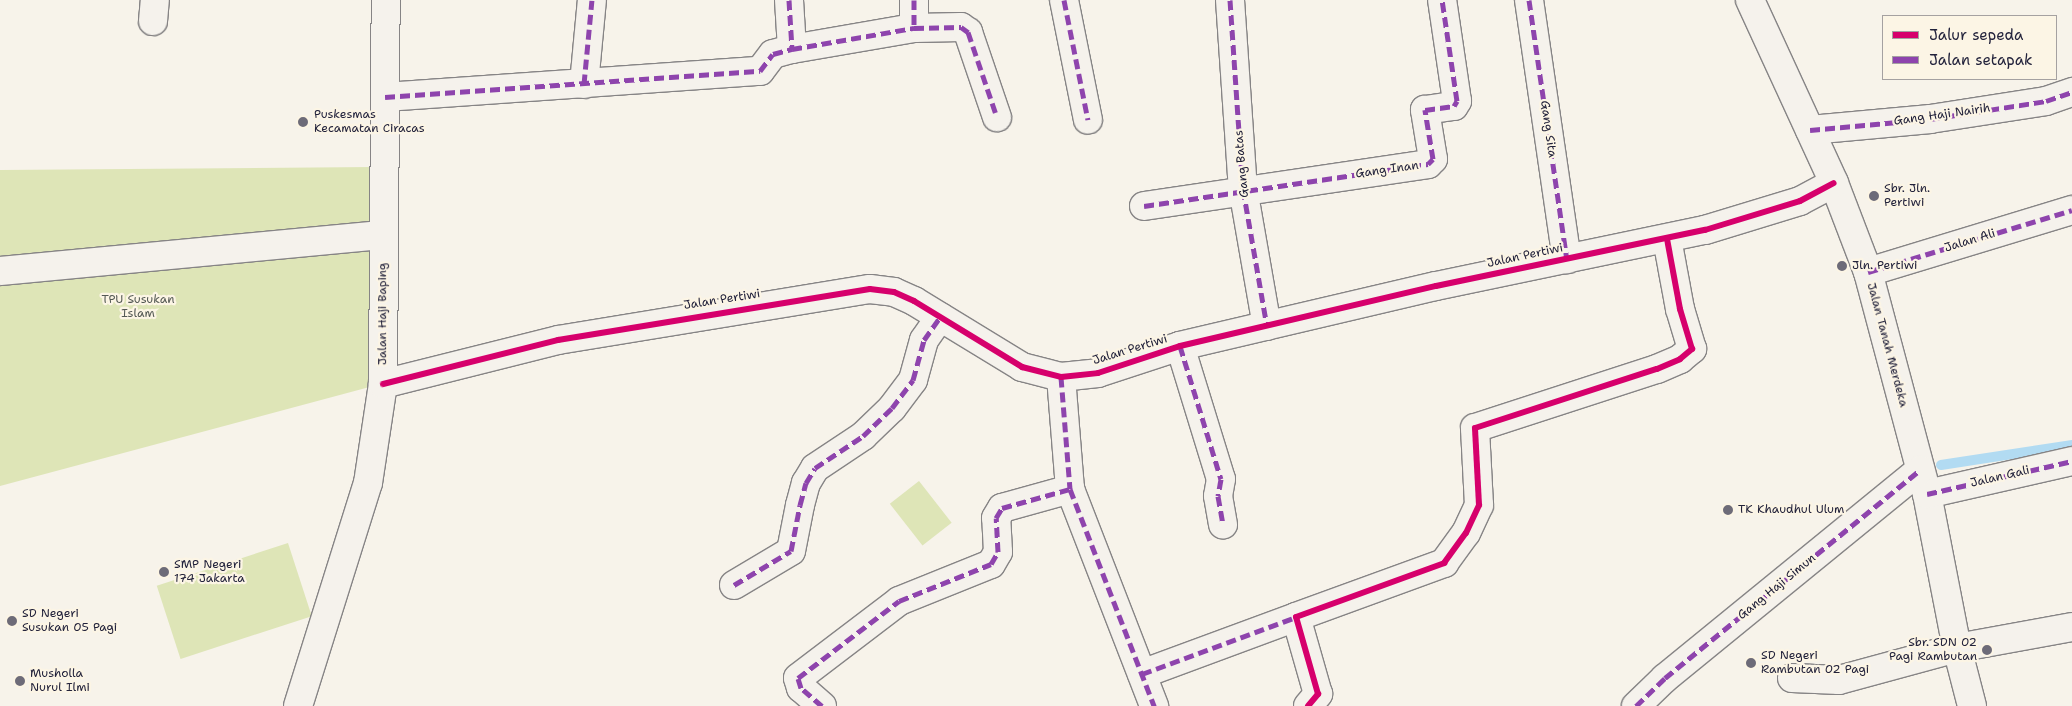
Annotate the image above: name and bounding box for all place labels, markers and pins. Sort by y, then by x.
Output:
place label: Puskesmas Kecamatan Ciracas [314,108,425,136]
marker: Puskesmas Kecamatan Ciracas [296,115,310,129]
place label: Sbr. Jln. Pertiwi [1884,182,1930,210]
marker: Sbr. Jln. Pertiwi [1868,190,1880,202]
place label: Jln. Pertiwi [1852,259,1918,273]
marker: Jln. Pertiwi [1836,260,1848,272]
place label: TK Khaudhul Ulum [1738,503,1844,517]
marker: TK Khaudhul Ulum [1722,504,1734,516]
place label: SMP Negeri 174 Jakarta [174,558,245,586]
marker: SMP Negeri 174 Jakarta [158,566,170,578]
place label: SD Negeri Susukan 05 Pagi [22,607,117,635]
marker: SD Negeri Susukan 05 Pagi [6,615,18,627]
place label: Sbr. SDN 02 Pagi Rambutan [1889,636,1977,664]
marker: Sbr. SDN 02 Pagi Rambutan [1981,644,1993,656]
place label: SD Negeri Rambutan 02 Pagi [1761,649,1869,677]
marker: SD Negeri Rambutan 02 Pagi [1745,657,1757,669]
place label: Musholla Nurul Ilmi [30,667,90,695]
marker: Musholla Nurul Ilmi [14,675,26,687]

